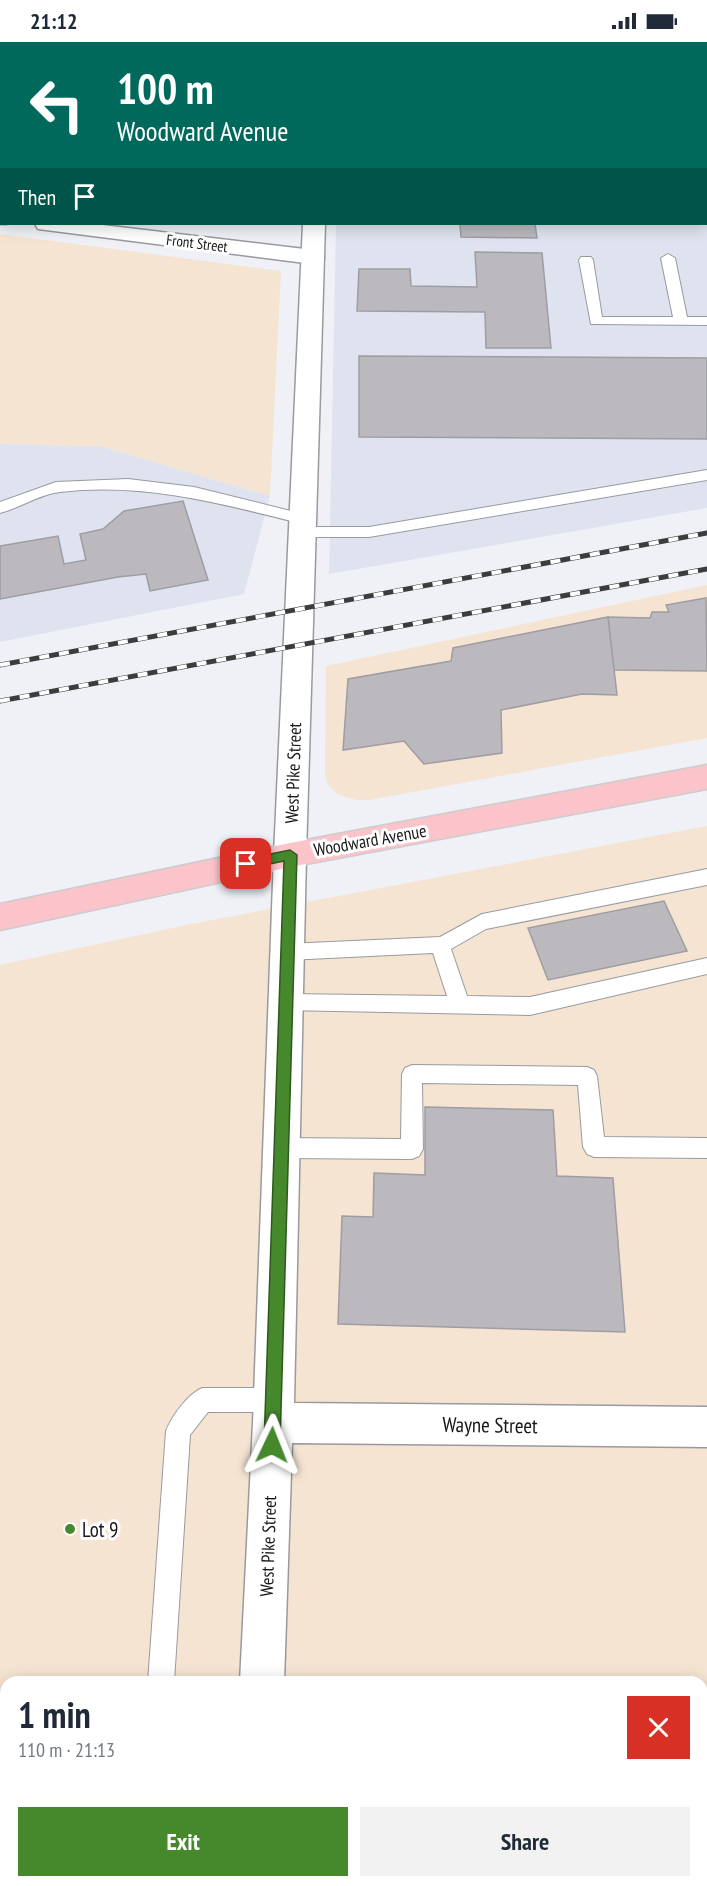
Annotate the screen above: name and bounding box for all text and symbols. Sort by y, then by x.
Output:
text: 21:12 [30,7,78,35]
text: 100 m [117,61,214,116]
icon: left [18,66,96,144]
text: Woodward Avenue [117,114,288,148]
icon: arrive [68,180,101,213]
text: Then [18,183,56,211]
street label: Front Street [165,230,229,256]
street label: West Pike Street [280,722,306,824]
street label: Woodward Avenue [312,819,428,861]
pin [220,838,271,889]
icon: arrive [229,847,262,880]
street label: Wayne Street [442,1411,538,1439]
position arrow [240,1413,304,1477]
street label: West Pike Street [255,1495,281,1597]
place label: Lot 9 [82,1516,119,1543]
marker: Lot 9 [63,1522,77,1536]
text: 1 min [18,1691,91,1738]
button: close [627,1696,690,1759]
text: 110 m · 21:13 [18,1737,115,1763]
button: Exit [18,1807,348,1876]
button: Share [360,1807,690,1876]

